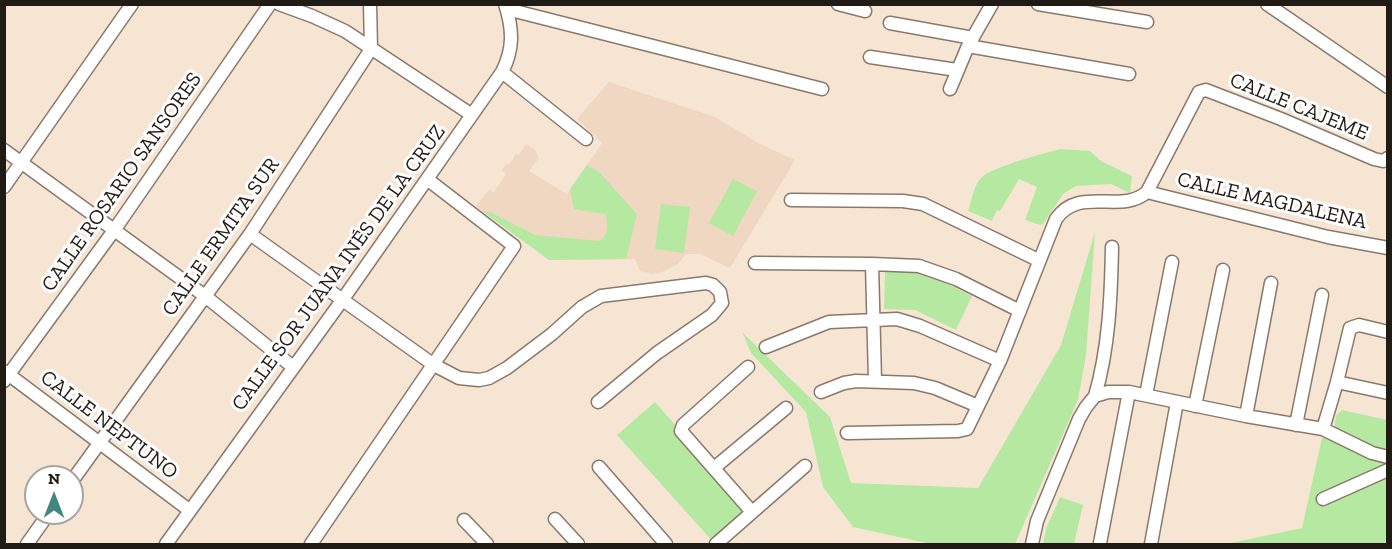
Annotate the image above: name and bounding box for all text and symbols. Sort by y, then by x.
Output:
street label: CALLE ROSARIO SANSORES [37,68,207,296]
street label: CALLE CAJEME [1226,68,1372,146]
street label: CALLE SOR JUANA INÉS DE LA CRUZ [227,120,451,416]
street label: CALLE ERMITA SUR [157,153,285,321]
street label: CALLE MAGDALENA [1175,167,1369,235]
street label: CALLE NEPTUNO [35,365,183,485]
north arrow [24,465,84,525]

